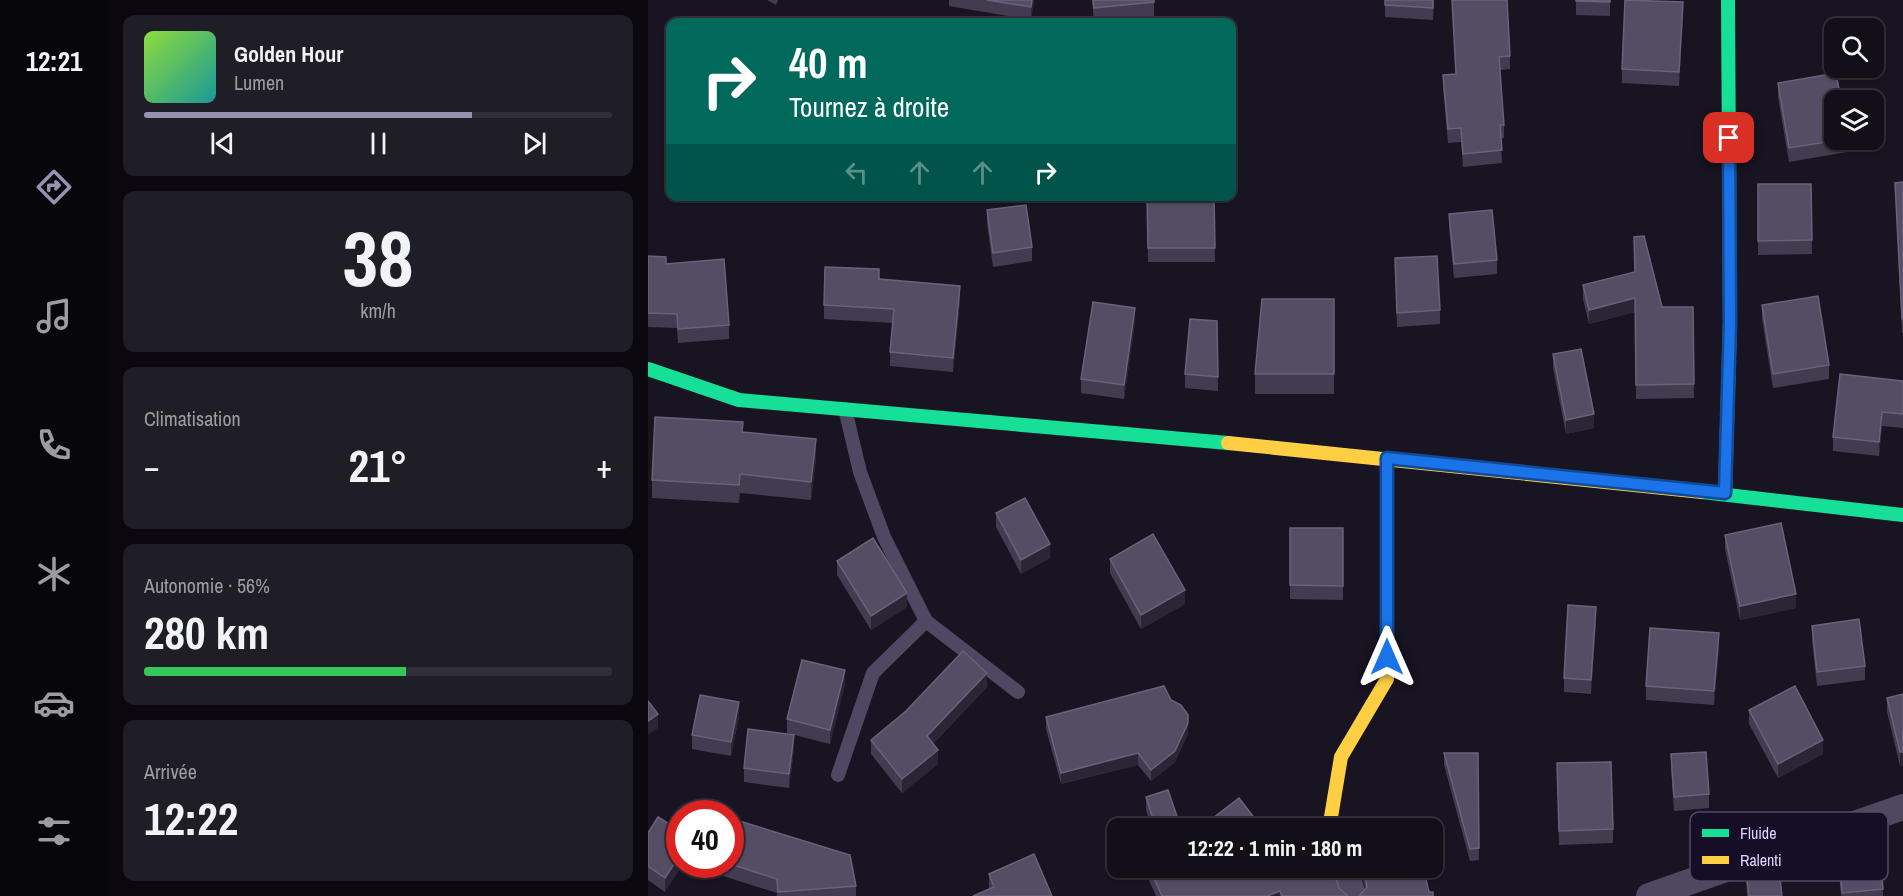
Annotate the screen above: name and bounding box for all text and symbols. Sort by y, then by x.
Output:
map controls [1824,18,1884,150]
button: search [1824,18,1884,78]
text: 40 m [789,35,868,91]
text: Golden Hour [234,39,343,69]
icon: right [690,42,768,120]
text: 12:21 [26,43,82,79]
text: Lumen [234,69,284,96]
text: Tournez à droite [789,89,949,125]
button: layers [1824,90,1884,150]
pin [1703,112,1754,163]
icon: arrive [1712,121,1745,154]
icon: previous [206,127,239,160]
icon: pause [362,127,395,160]
icon: next [518,127,551,160]
icon: left [840,156,873,189]
icon: ahead [903,156,936,189]
icon: ahead [966,156,999,189]
icon: right [1029,156,1062,189]
icon: directions [33,166,75,208]
text: 38 [342,205,414,310]
icon: music [33,295,75,337]
text: km/h [360,297,396,324]
text: Climatisation [144,405,241,432]
icon: phone [33,424,75,466]
text: 21° [348,435,408,496]
text: − [144,444,160,488]
text: + [596,444,612,488]
icon: climate [33,553,75,595]
text: Autonomie · 56% [144,572,270,599]
text: 280 km [144,602,269,663]
position arrow [1355,625,1419,689]
icon: car [33,682,75,724]
text: Arrivée [144,758,197,785]
text: 12:22 [144,788,238,849]
speed limit sign: 40 [666,800,744,878]
icon: filters [33,810,75,852]
legend [1690,812,1888,881]
text: Fluide [1740,822,1776,844]
text: 12:22 · 1 min · 180 m [1188,833,1362,863]
text: Ralenti [1740,849,1782,871]

